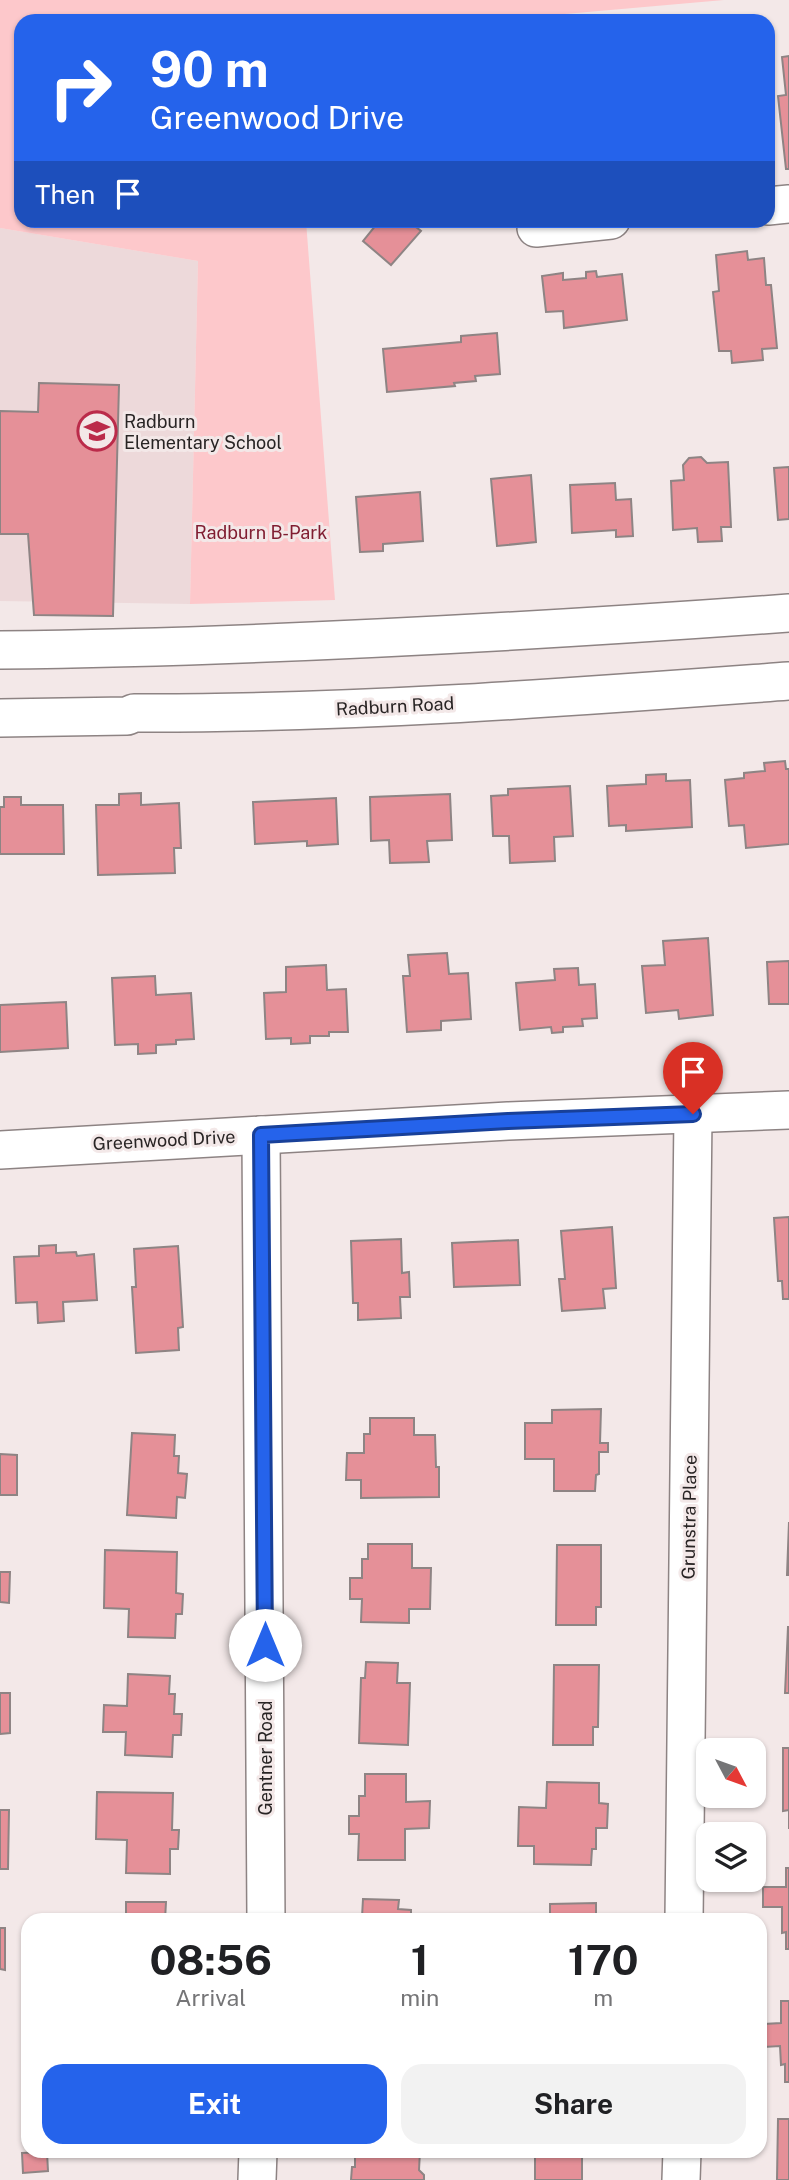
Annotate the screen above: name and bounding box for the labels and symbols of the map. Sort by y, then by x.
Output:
school or university icon: Radburn Elementary School [76,410,118,452]
place label: Radburn Elementary School [124,411,282,453]
park label: Radburn B-Park [195,522,327,543]
street label: Radburn Road [335,692,455,720]
pin [663,1042,723,1114]
street label: Greenwood Drive [92,1126,236,1154]
street label: Grunstra Place [677,1454,701,1580]
position arrow [228,1608,302,1682]
street label: Gentner Road [255,1700,276,1816]
north arrow [696,1738,766,1808]

